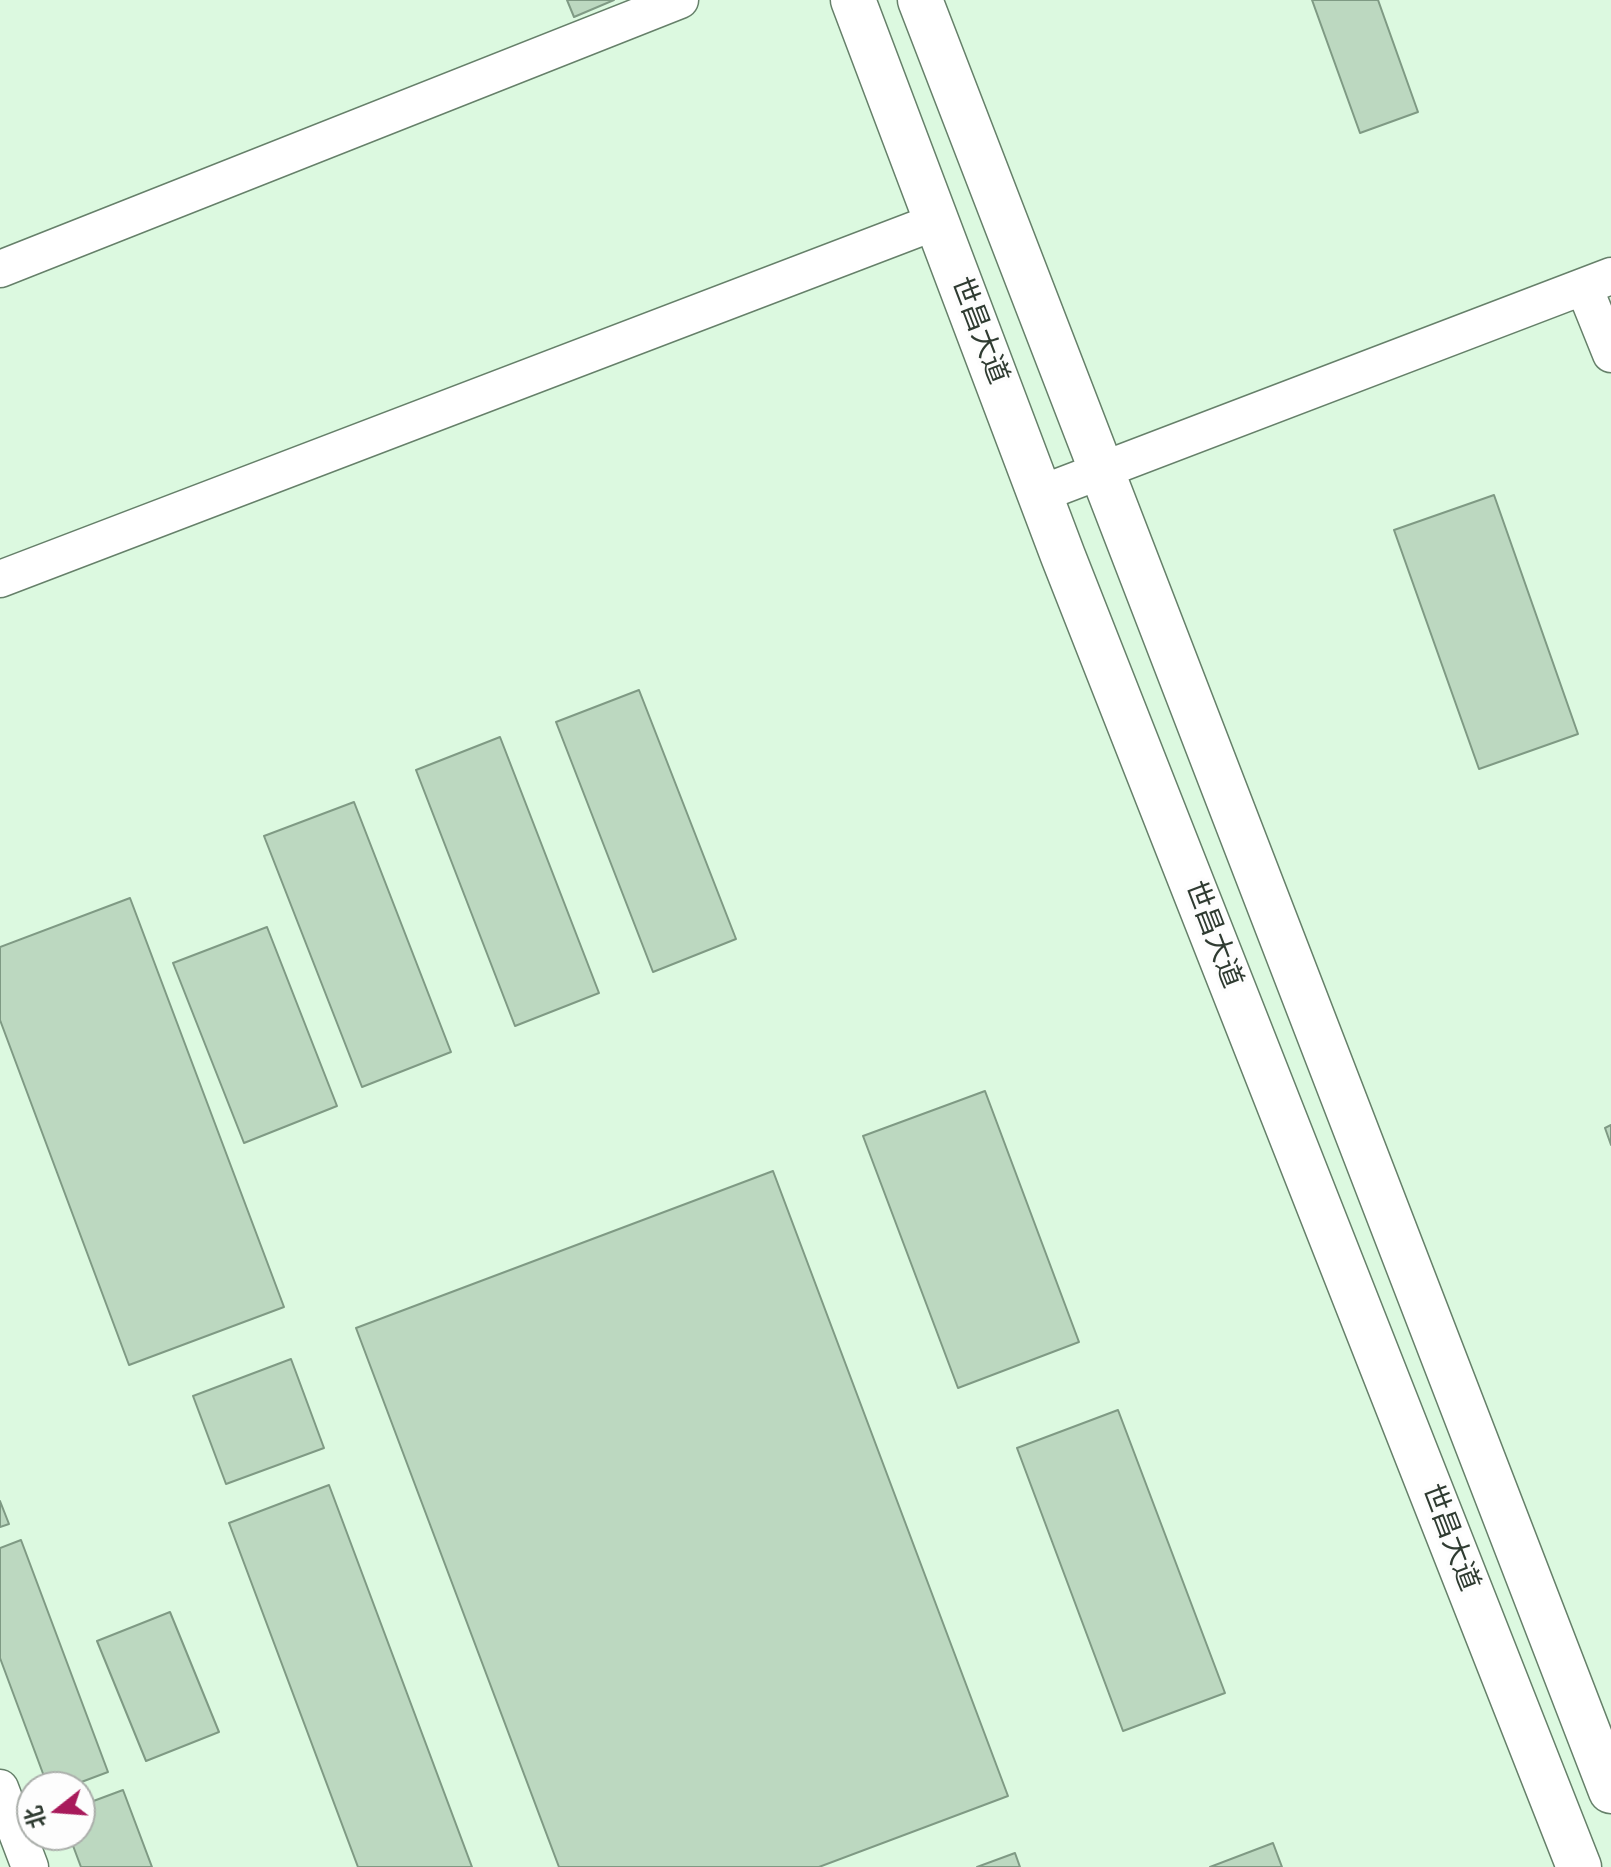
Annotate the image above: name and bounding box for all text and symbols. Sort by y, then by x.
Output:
street label: 世昌大道 [942,273,1014,389]
street label: 世昌大道 [1176,877,1248,993]
street label: 世昌大道 [1413,1480,1485,1596]
north arrow [16,1771,96,1851]
text: 北 [16,1802,53,1833]

